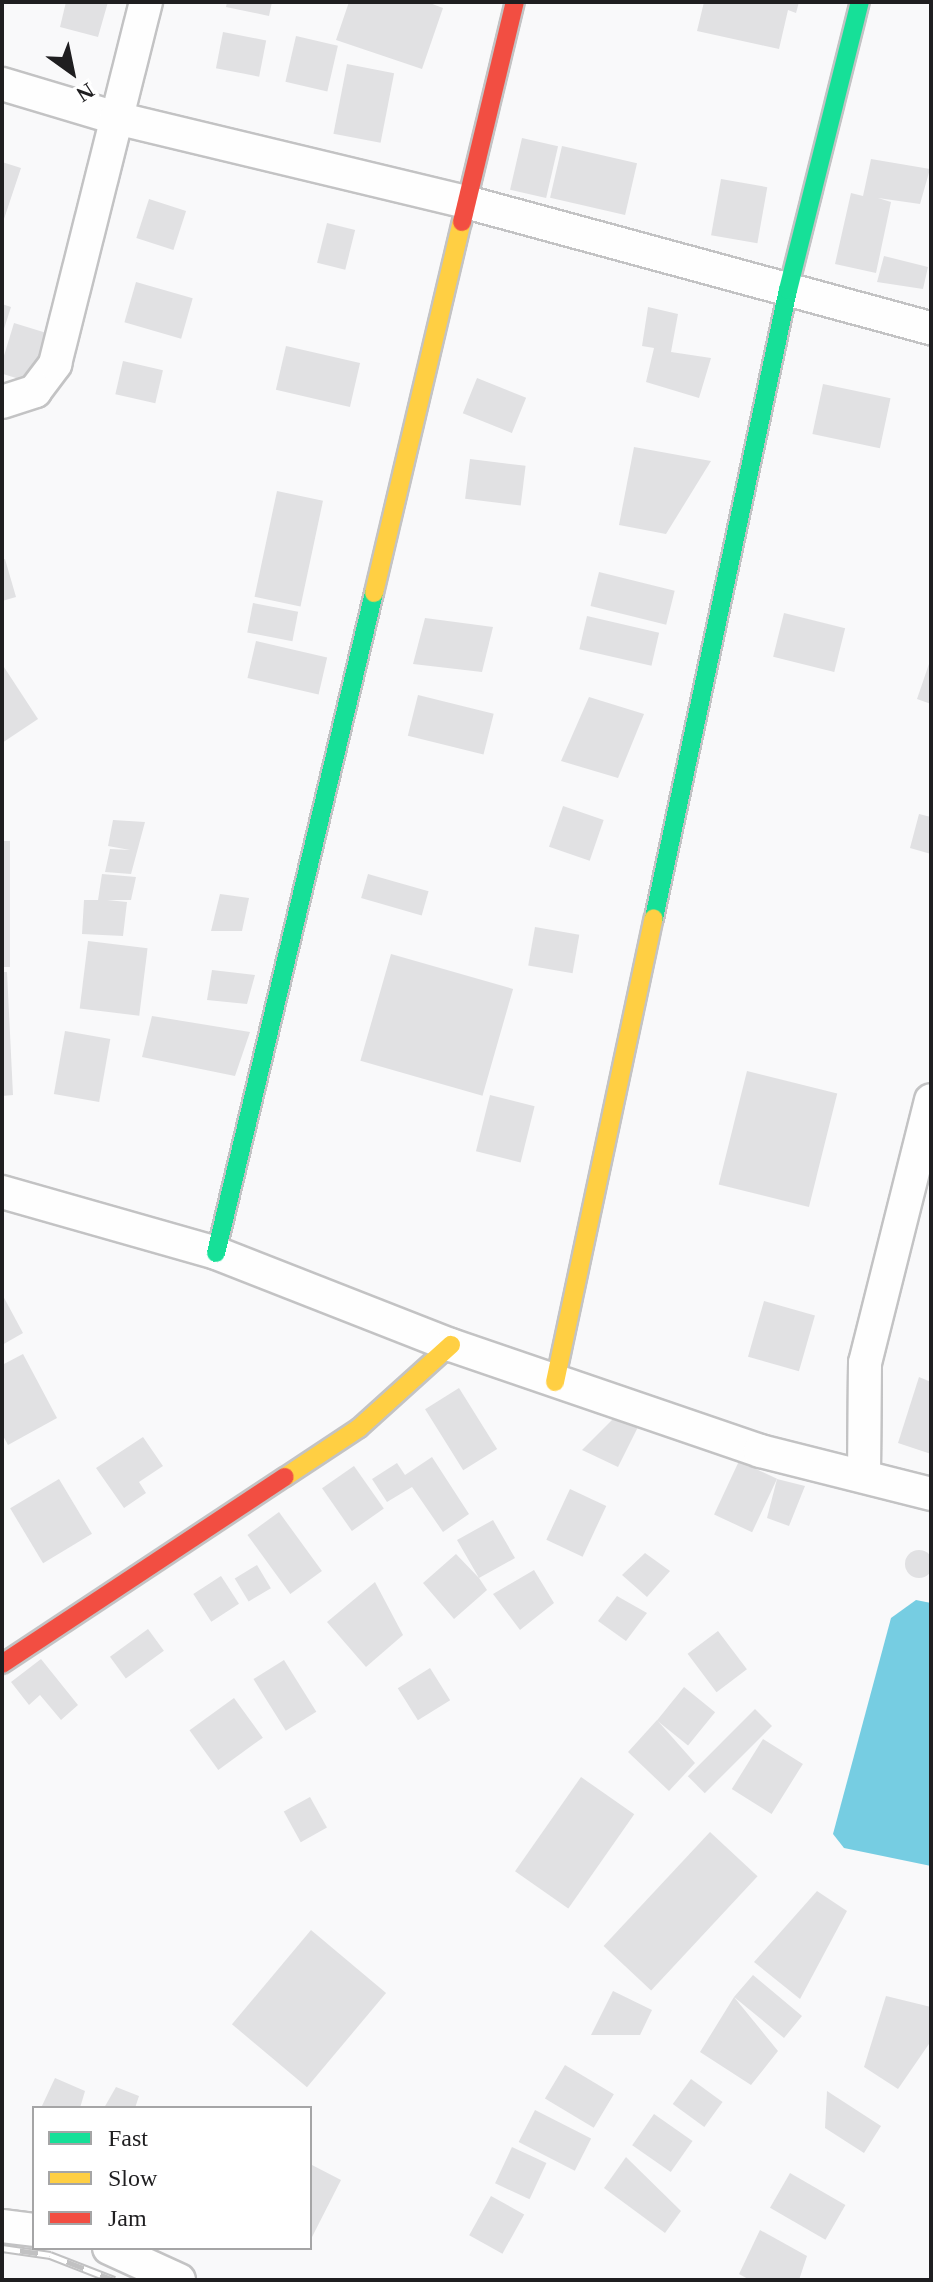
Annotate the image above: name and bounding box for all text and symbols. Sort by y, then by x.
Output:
north arrow [32,32,112,112]
text: N [72,78,99,107]
legend [32,2106,312,2250]
text: Fast [108,2125,148,2151]
text: Slow [108,2165,157,2191]
text: Jam [108,2205,147,2231]

